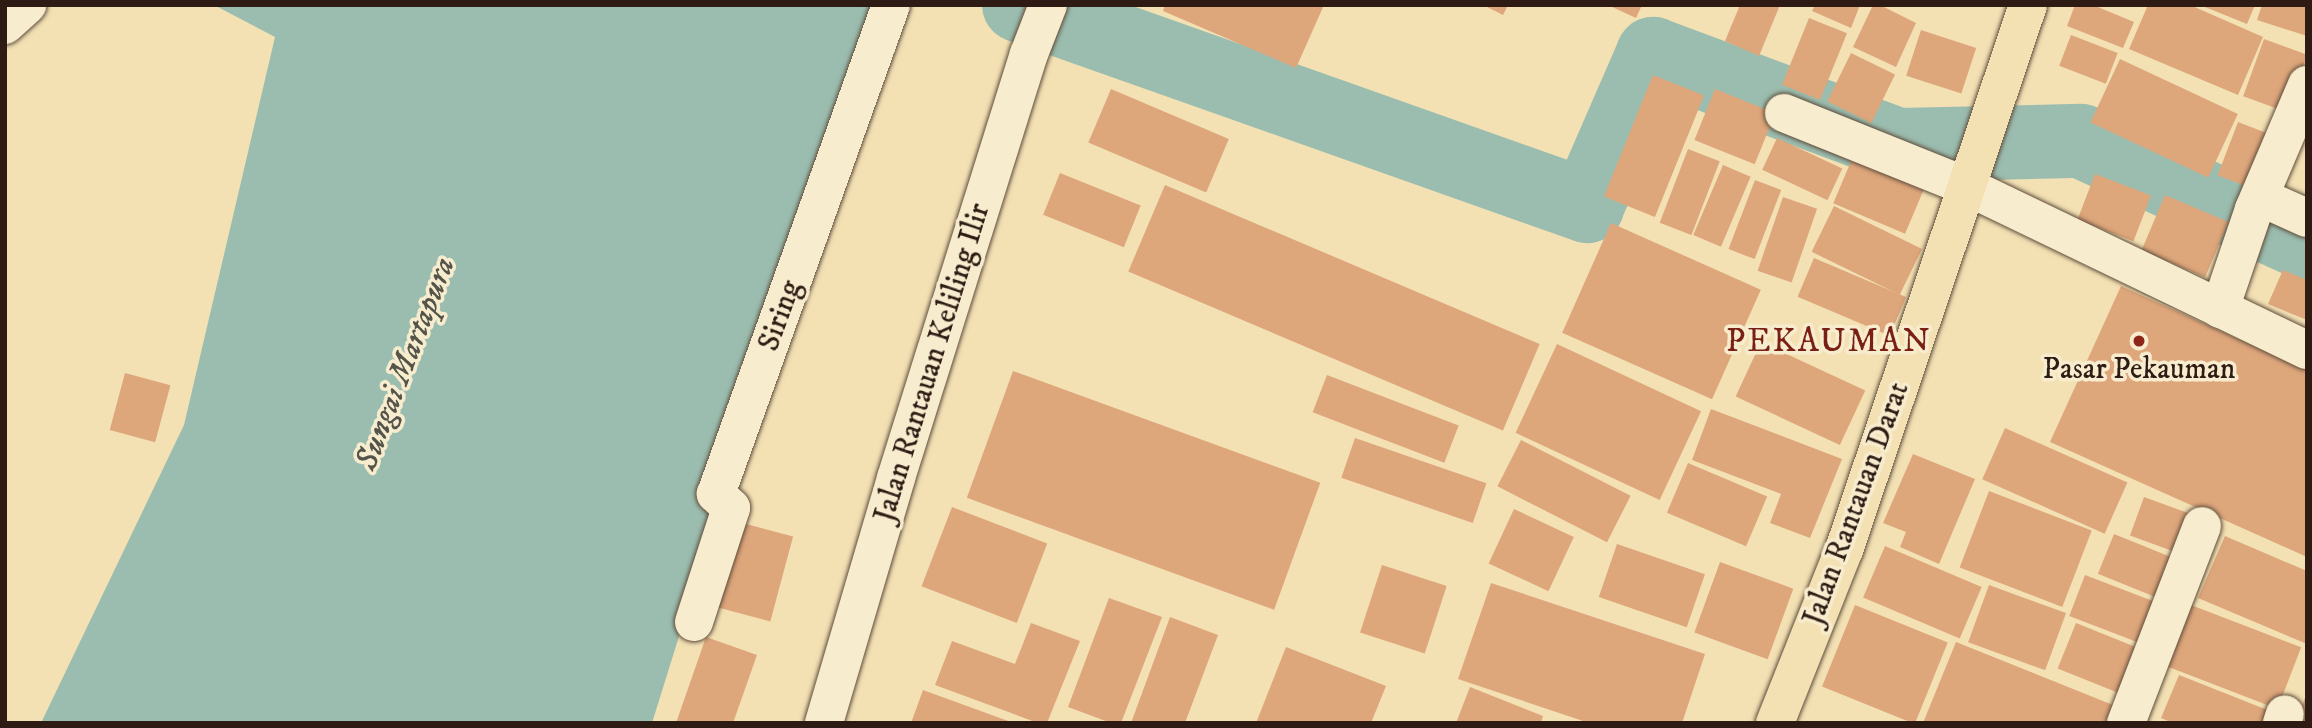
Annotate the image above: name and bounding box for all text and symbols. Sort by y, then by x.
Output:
street label: Jalan Rantauan Keliling Ilir [867,199,999,527]
water label: Sungai Martapura [348,252,464,476]
street label: Siring [752,276,810,356]
district label: PEKAUMAN [1727,322,1931,362]
marker: Pasar Pekauman [2131,333,2147,349]
place label: Pasar Pekauman [2042,352,2236,388]
street label: Jalan Rantauan Darat [1796,377,1918,631]

